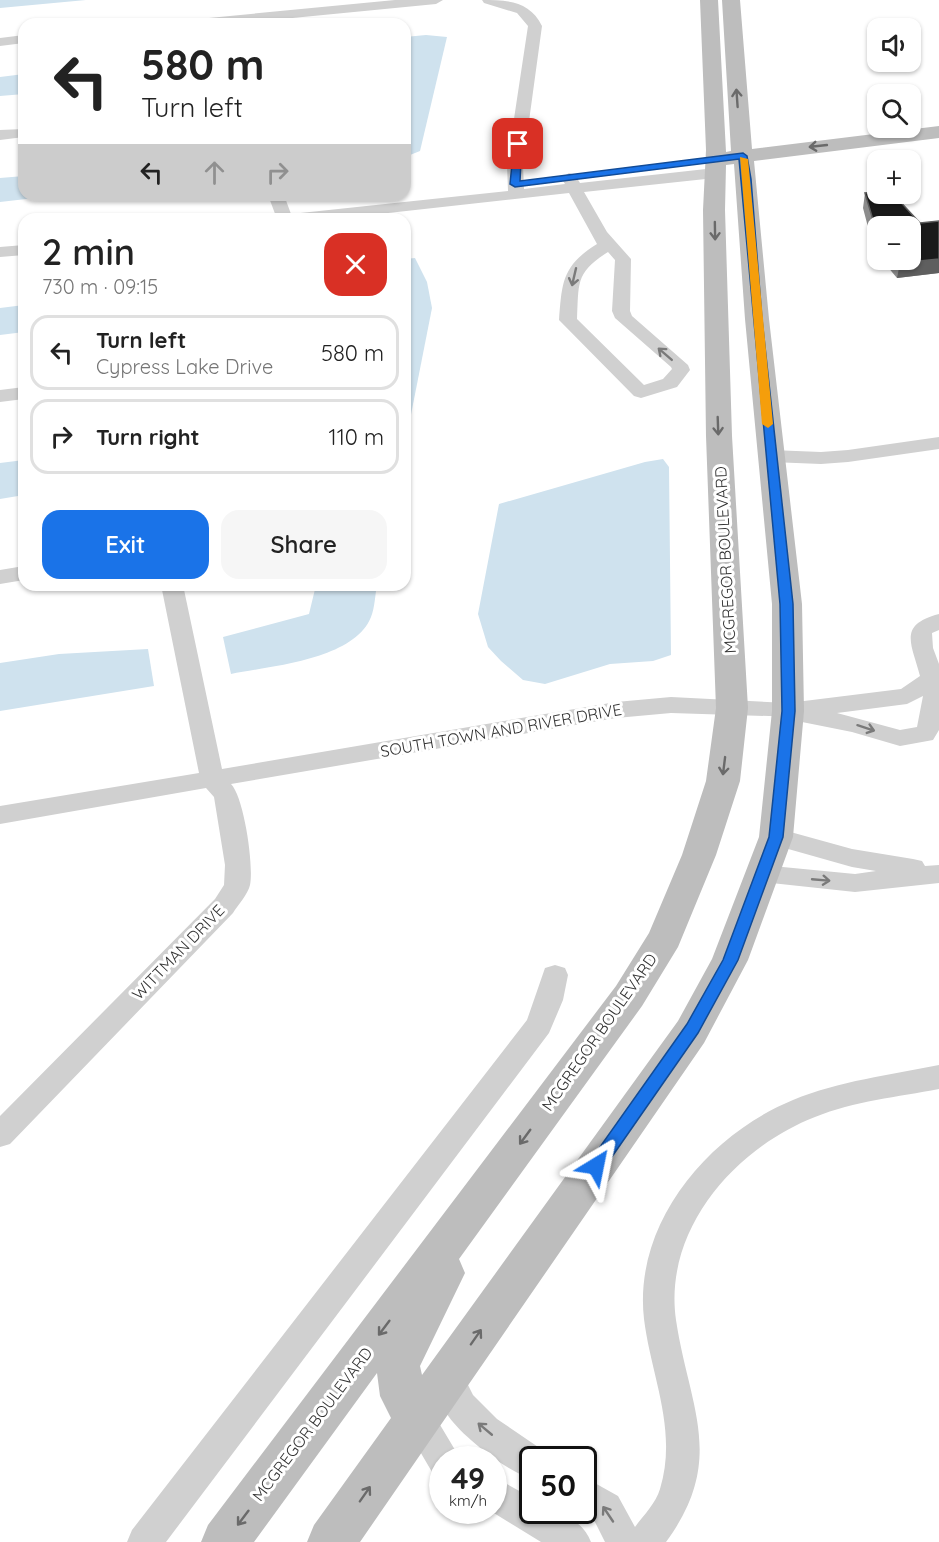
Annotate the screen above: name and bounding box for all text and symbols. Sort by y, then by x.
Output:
map controls [867,18,921,270]
button: sound [867,18,921,72]
text: 580 m [141,38,264,91]
icon: left [42,42,120,120]
button: search [867,84,921,138]
one-way arrow [731,88,742,108]
text: Turn left [141,90,243,124]
pin [492,118,543,169]
icon: arrive [501,127,534,160]
one-way arrow [809,141,829,152]
button: + [867,150,921,204]
icon: left [135,156,168,189]
icon: ahead [198,156,231,189]
icon: right [261,156,294,189]
button: − [867,216,921,270]
one-way arrow [709,221,721,241]
text: 2 min [42,229,135,274]
button: close [324,233,387,296]
one-way arrow [567,267,579,286]
text: 730 m · 09:15 [42,274,158,299]
text: Turn left [96,326,186,354]
icon: left [45,336,78,369]
text: 580 m [321,339,384,367]
one-way arrow [658,347,673,361]
text: Cypress Lake Drive [96,354,273,379]
one-way arrow [713,416,724,435]
icon: right [45,420,78,453]
text: Turn right [96,423,200,451]
text: 110 m [329,423,384,451]
street label: MCGREGOR BOULEVARD [710,466,740,654]
button: Exit [42,510,209,579]
button: Share [221,510,387,579]
street label: SOUTH TOWN AND RIVER DRIVE [379,699,623,761]
one-way arrow [856,724,875,735]
one-way arrow [719,756,730,776]
one-way arrow [810,875,830,886]
street label: WITTMAN DRIVE [127,900,229,1004]
street label: MCGREGOR BOULEVARD [537,949,661,1115]
one-way arrow [519,1129,532,1145]
position arrow [564,1134,628,1198]
one-way arrow [378,1319,390,1335]
one-way arrow [470,1329,482,1345]
street label: MCGREGOR BOULEVARD [248,1343,376,1505]
one-way arrow [478,1422,493,1436]
speed limit sign: 50 [519,1446,597,1524]
text: 49 [451,1459,485,1497]
one-way arrow [359,1487,371,1503]
text: km/h [449,1491,487,1510]
one-way arrow [602,1507,614,1523]
one-way arrow [236,1509,249,1525]

